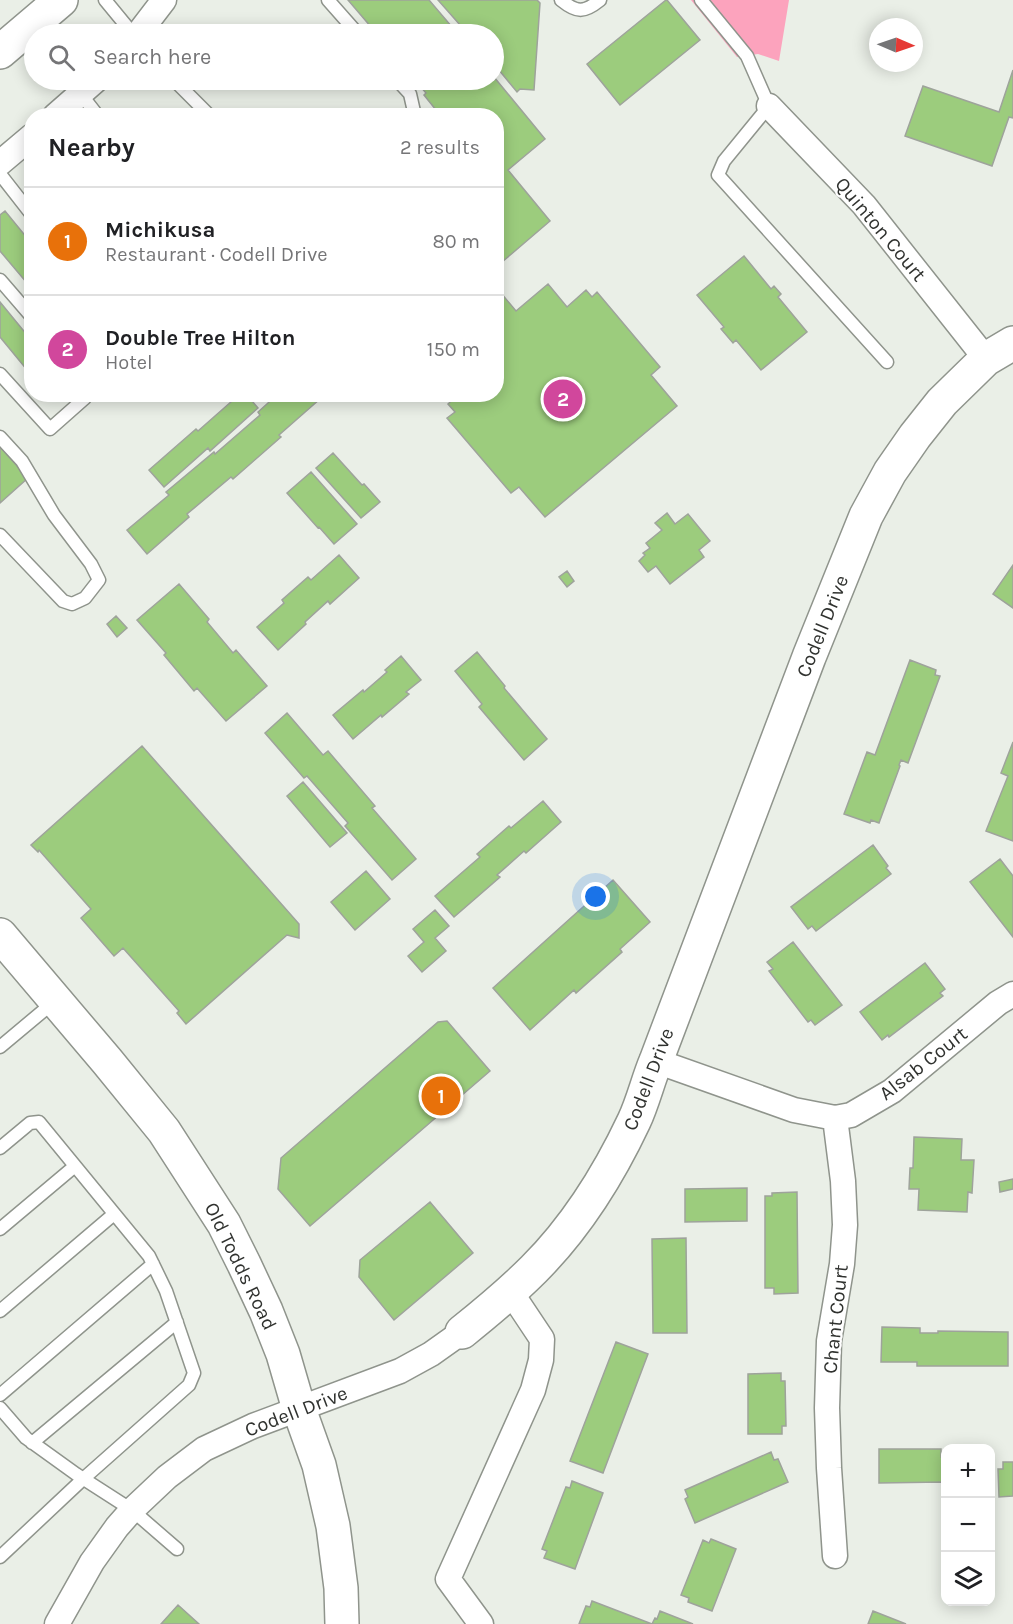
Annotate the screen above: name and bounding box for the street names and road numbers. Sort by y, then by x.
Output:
street label: Quinton Court [831,173,931,286]
street label: Codell Drive [792,572,853,681]
street label: Alsab Court [875,1022,972,1105]
street label: Codell Drive [618,1025,679,1134]
street label: Old Todds Road [200,1198,281,1334]
street label: Chant Court [818,1263,853,1375]
street label: Codell Drive [242,1381,351,1442]

